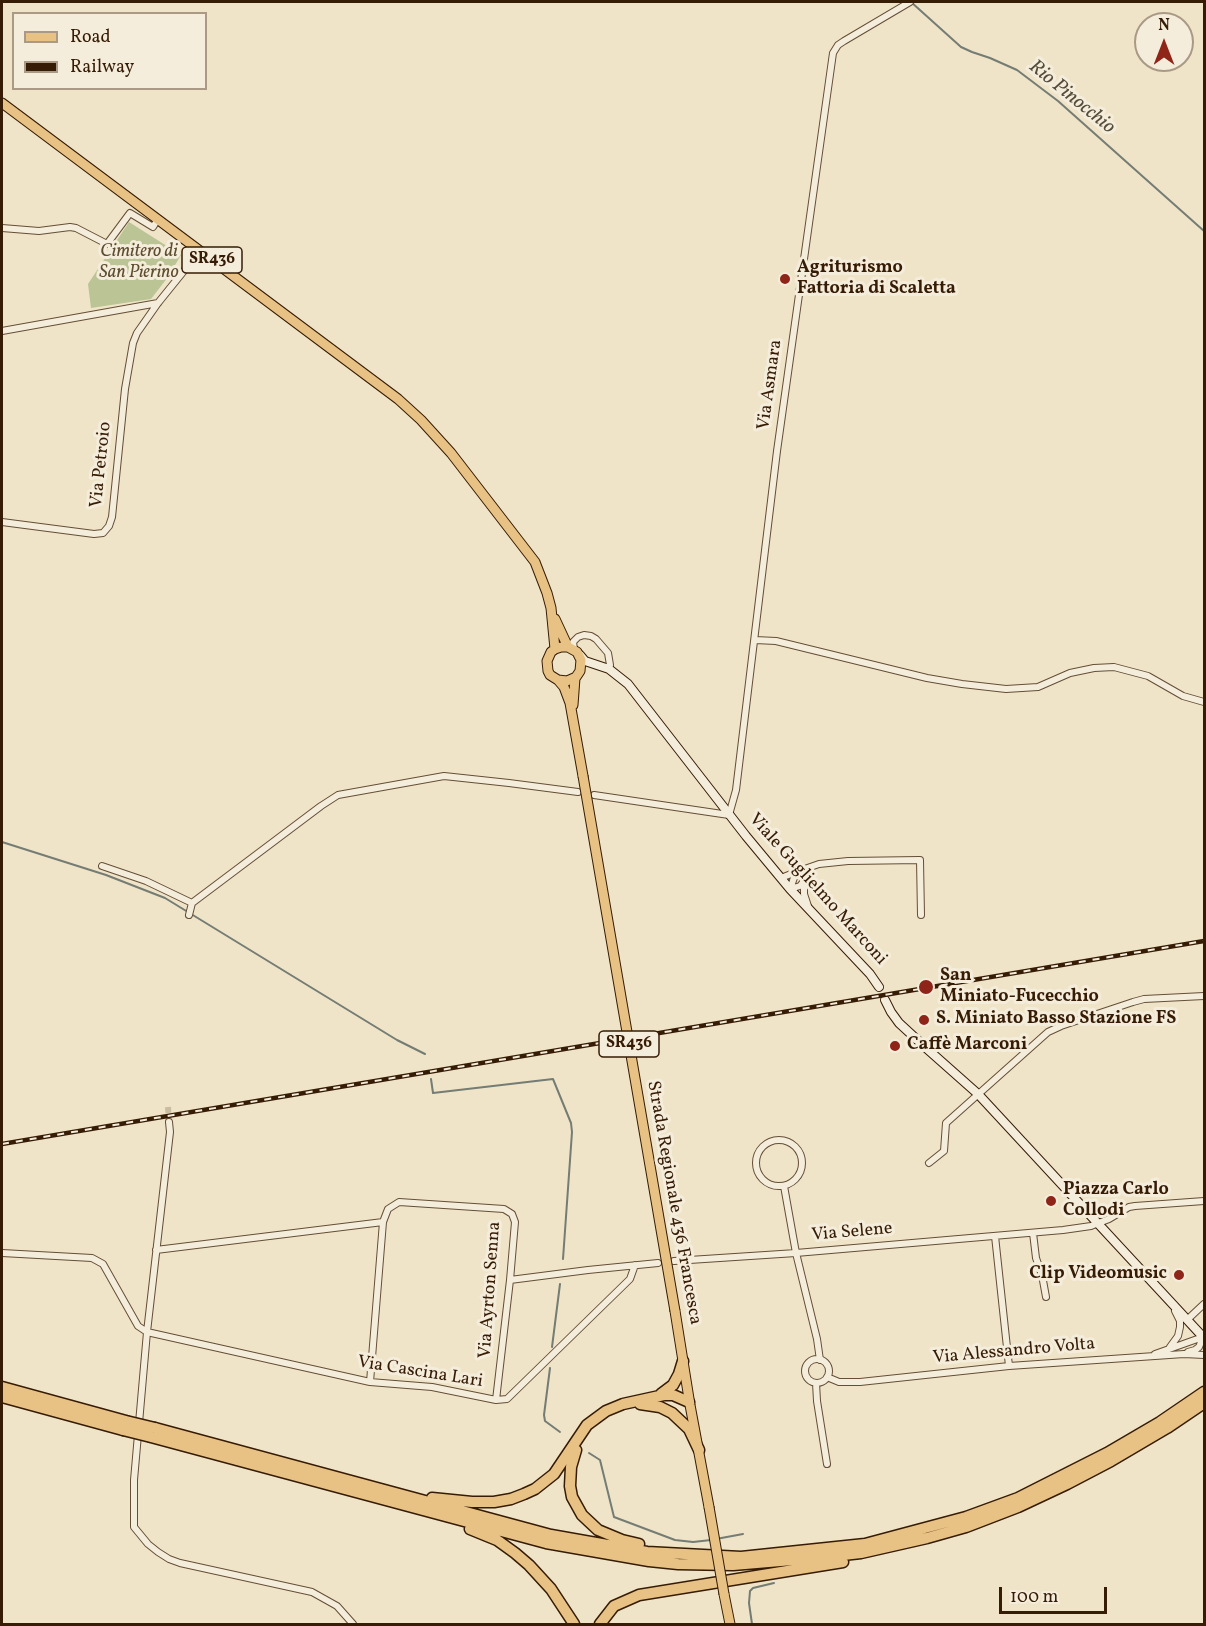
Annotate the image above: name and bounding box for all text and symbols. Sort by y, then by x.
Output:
legend [12,12,207,90]
north arrow [1134,12,1194,72]
text: N [1158,15,1170,37]
text: Road [70,25,111,50]
text: Railway [70,55,134,80]
water label: Rio Pinocchio [1023,56,1119,140]
park label: Cimitero di San Pierino [99,242,179,284]
road number: SR436 [182,247,242,273]
place label: Agriturismo Fattoria di Scaletta [797,258,956,300]
marker: Agriturismo Fattoria di Scaletta [778,272,792,286]
street label: Via Asmara [754,338,788,432]
street label: Via Petroio [87,421,117,509]
street label: Viale Guglielmo Marconi [743,810,891,970]
place label: San Miniato-Fucecchio [940,966,1099,1008]
marker: San Miniato-Fucecchio [917,978,935,996]
place label: S. Miniato Basso Stazione FS [936,1009,1176,1031]
marker: S. Miniato Basso Stazione FS [917,1013,931,1027]
road number: SR436 [599,1031,659,1057]
place label: Caffè Marconi [907,1035,1027,1057]
marker: Caffè Marconi [888,1039,902,1053]
street label: Strada Regionale 436 Francesca [641,1079,705,1327]
place label: Piazza Carlo Collodi [1063,1180,1169,1222]
marker: Piazza Carlo Collodi [1044,1194,1058,1208]
street label: Via Selene [811,1219,893,1247]
street label: Via Ayrton Senna [475,1221,507,1359]
place label: Clip Videomusic [1029,1264,1167,1286]
marker: Clip Videomusic [1172,1268,1186,1282]
street label: Via Alessandro Volta [932,1334,1096,1370]
street label: Via Cascina Lari [356,1352,484,1394]
scale bar [1002,1575,1110,1613]
text: 100 m [1010,1585,1059,1610]

